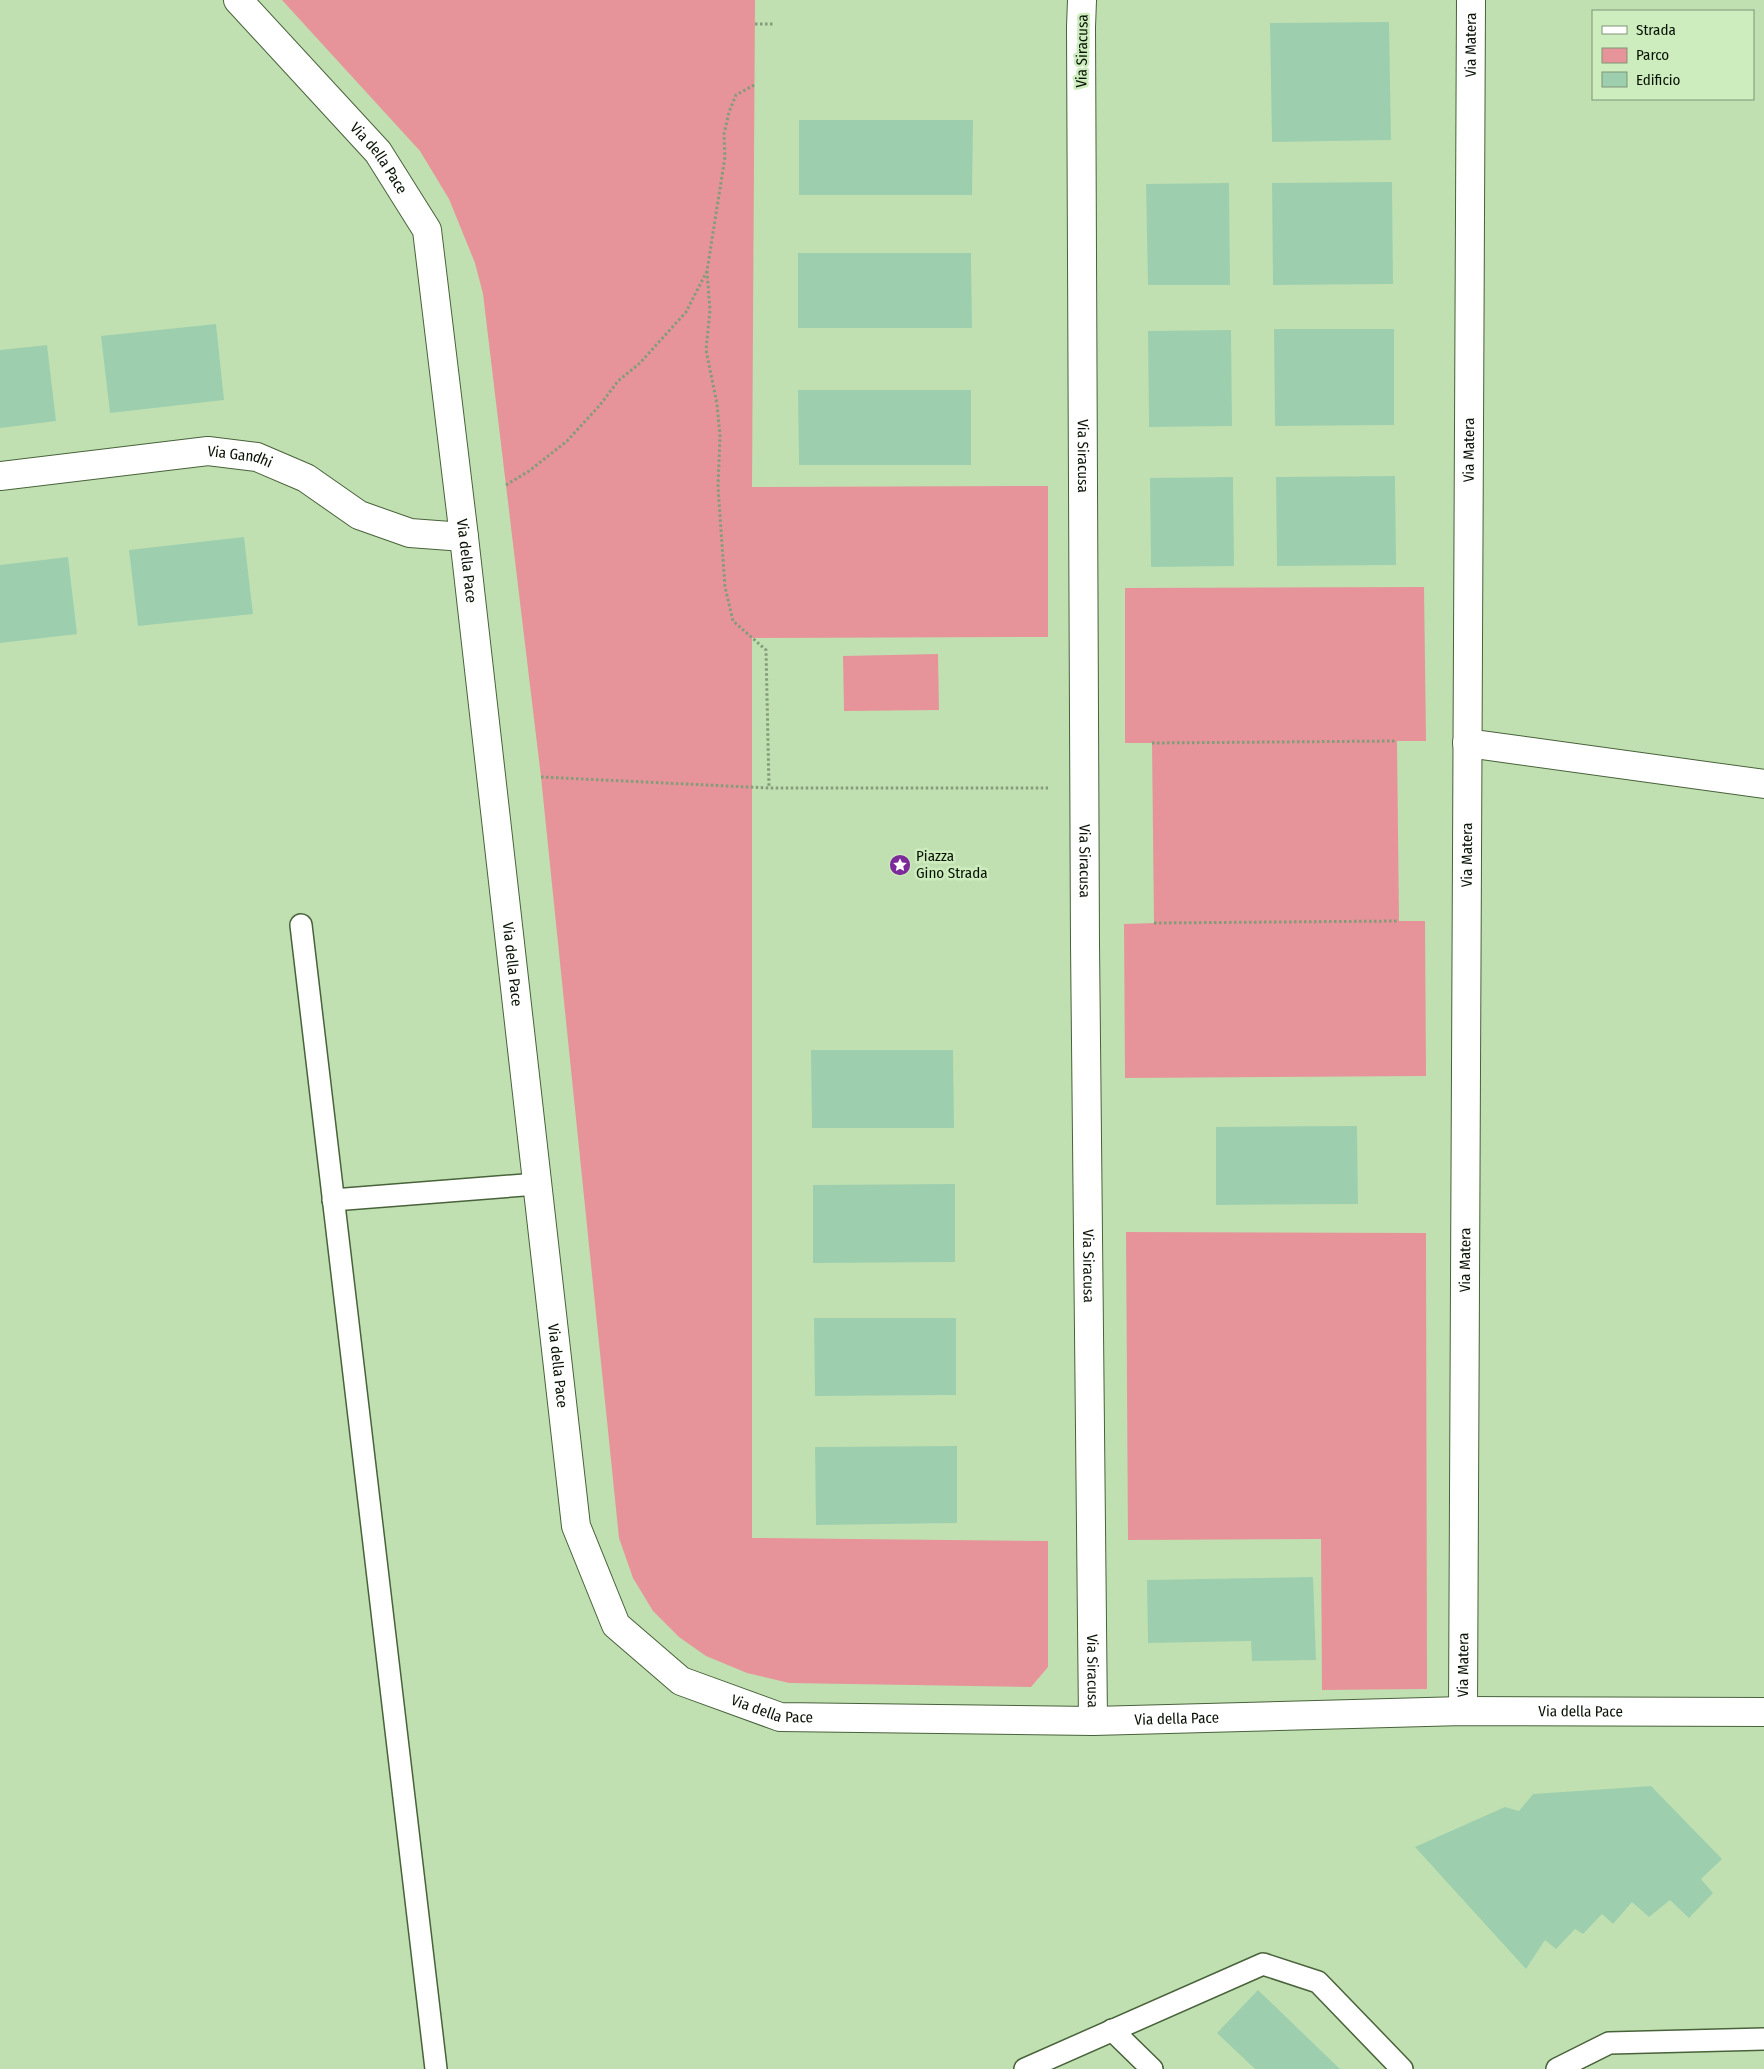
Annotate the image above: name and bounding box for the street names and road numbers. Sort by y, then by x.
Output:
street label: Via Matera [1462,13,1480,77]
street label: Via Siracusa [1072,14,1092,88]
street label: Via della Pace [346,119,411,197]
street label: Via Matera [1460,418,1478,482]
street label: Via Siracusa [1074,419,1092,493]
street label: Via Gandhi [206,442,275,472]
street label: Via della Pace [453,518,480,604]
street label: Via Matera [1458,823,1476,887]
street label: Via Siracusa [1075,824,1094,898]
street label: Via della Pace [499,921,526,1007]
street label: Via Matera [1456,1228,1474,1292]
street label: Via Siracusa [1079,1229,1098,1303]
street label: Via della Pace [544,1323,572,1409]
street label: Via Matera [1454,1633,1472,1697]
street label: Via Siracusa [1083,1634,1102,1708]
street label: Via della Pace [729,1691,813,1726]
street label: Via della Pace [1538,1702,1623,1721]
street label: Via della Pace [1134,1709,1219,1729]

